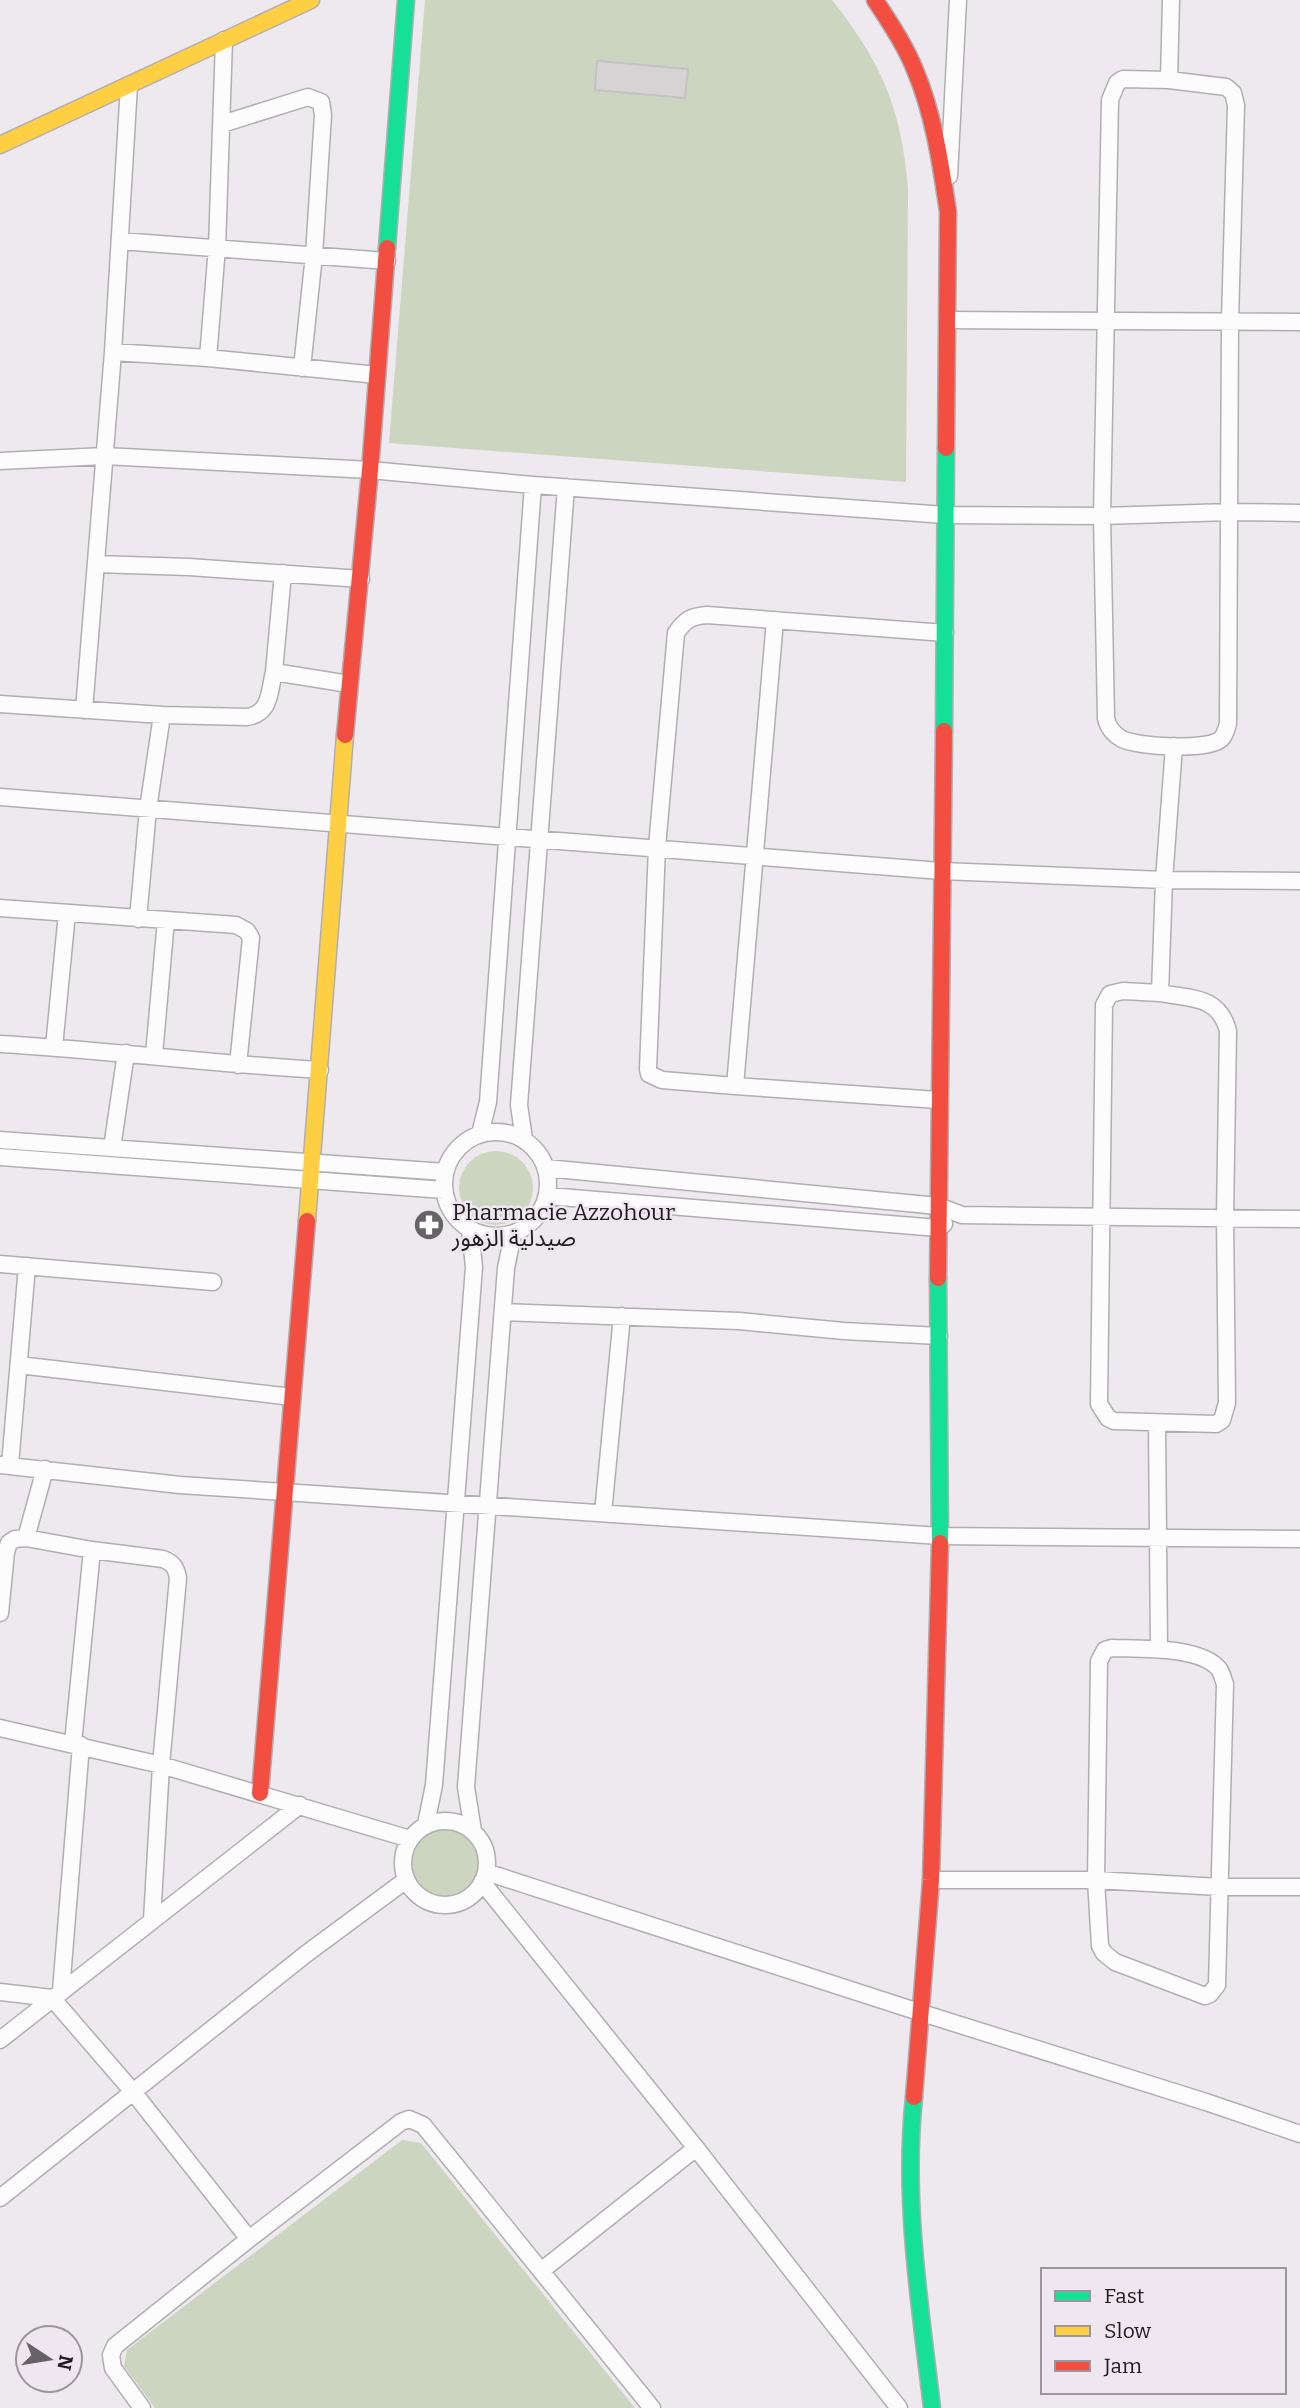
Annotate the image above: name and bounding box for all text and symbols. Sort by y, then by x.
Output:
place label: Pharmacie Azzohour صيدلية الزهور [451,1198,675,1252]
pharmacy icon: Pharmacie Azzohour صيدلية الزهور [412,1208,446,1242]
legend [1041,2268,1286,2394]
text: Fast [1104,2283,1145,2309]
text: Slow [1104,2318,1151,2344]
north arrow [14,2324,84,2394]
text: N [52,2353,78,2372]
text: Jam [1103,2353,1142,2379]

